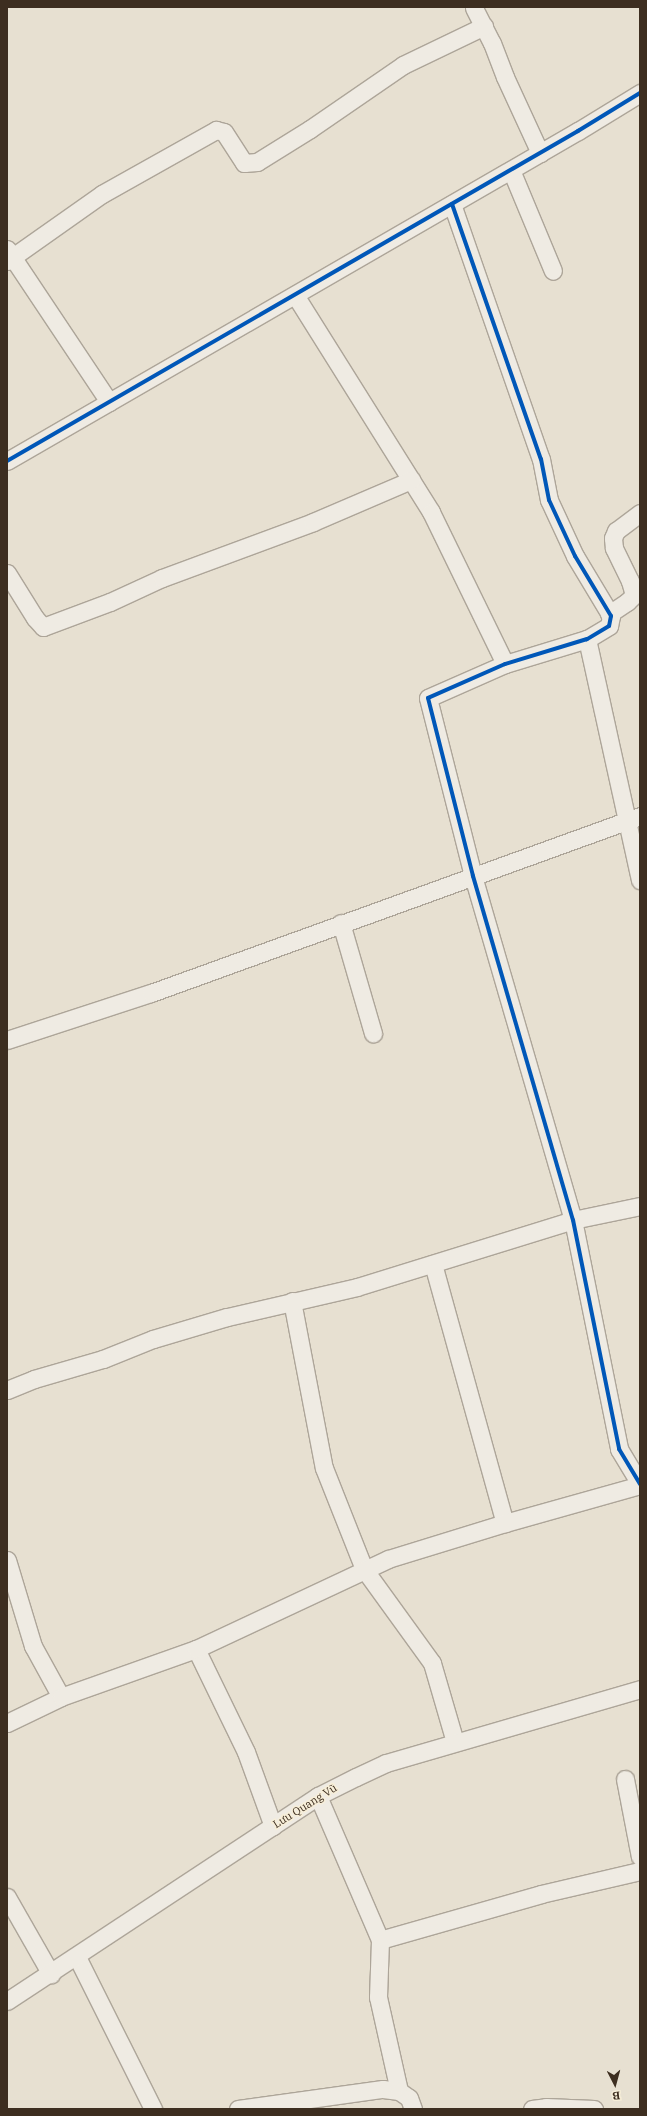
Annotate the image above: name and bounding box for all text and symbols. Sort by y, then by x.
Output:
street label: Lưu Quang Vũ [271,1781,339,1831]
north arrow [595,2064,635,2104]
text: B [612,2089,621,2103]

